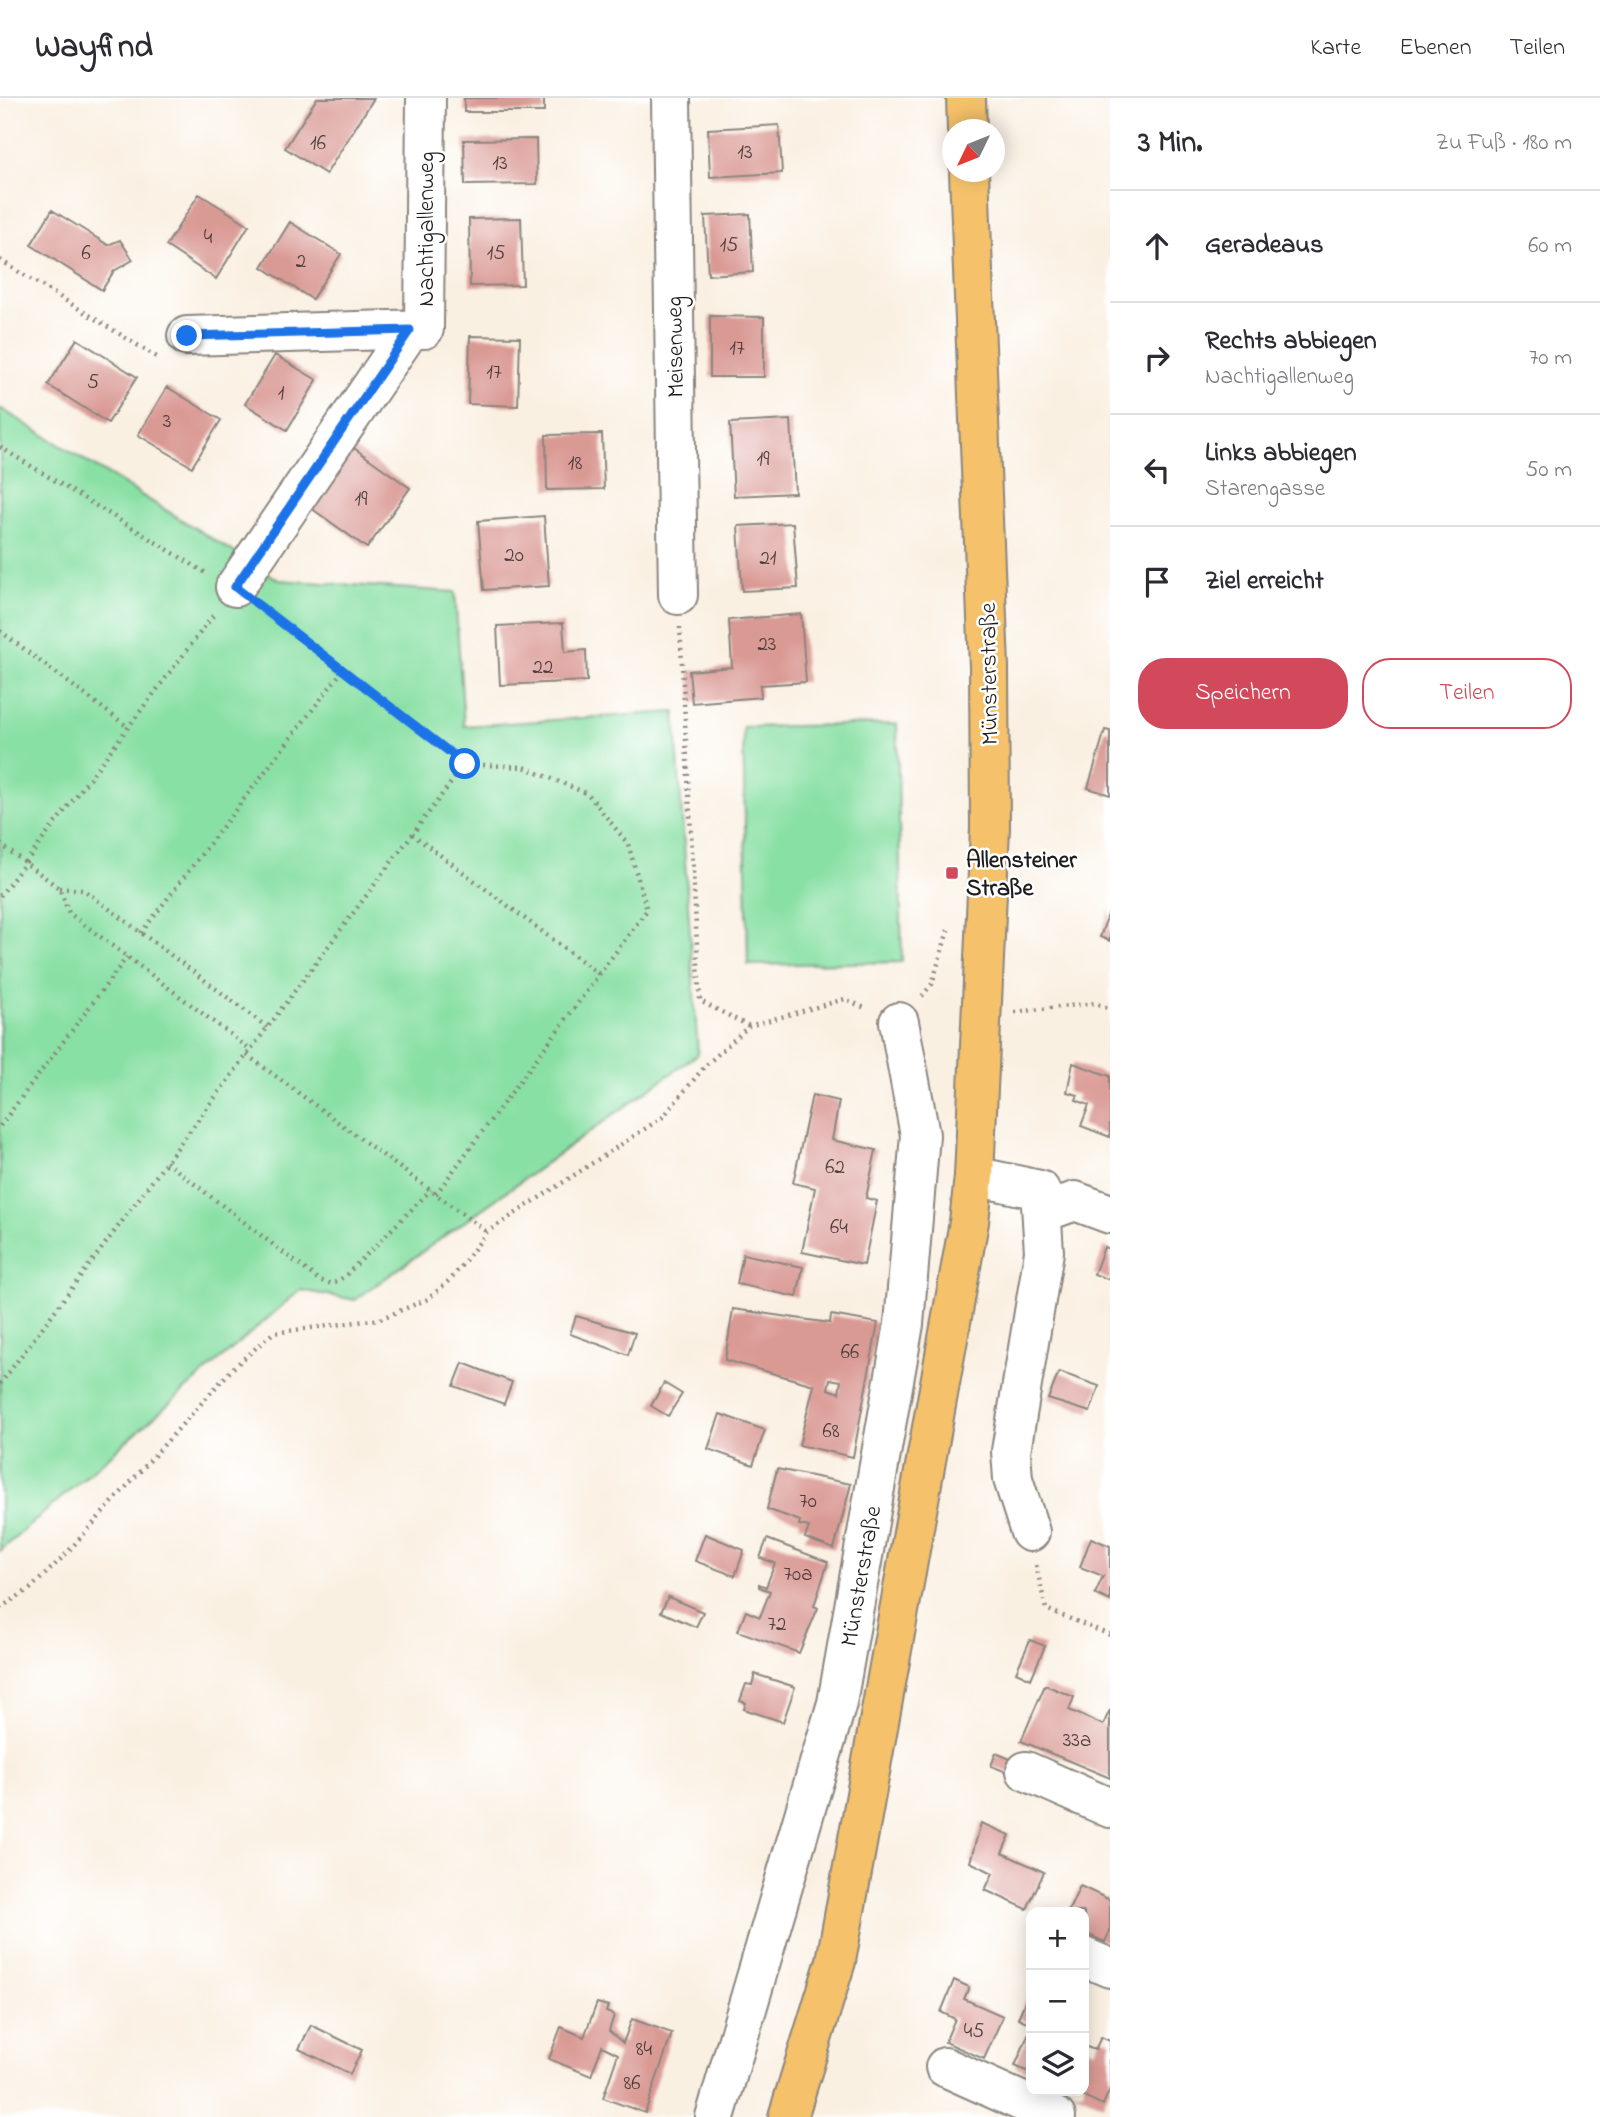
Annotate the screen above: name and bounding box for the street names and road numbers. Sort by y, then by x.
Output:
street label: Nachtigallenweg [410,151,445,307]
street label: Meisenweg [658,296,695,398]
street label: Münsterstraße [972,602,1009,746]
street label: Münsterstraße [833,1503,892,1650]

